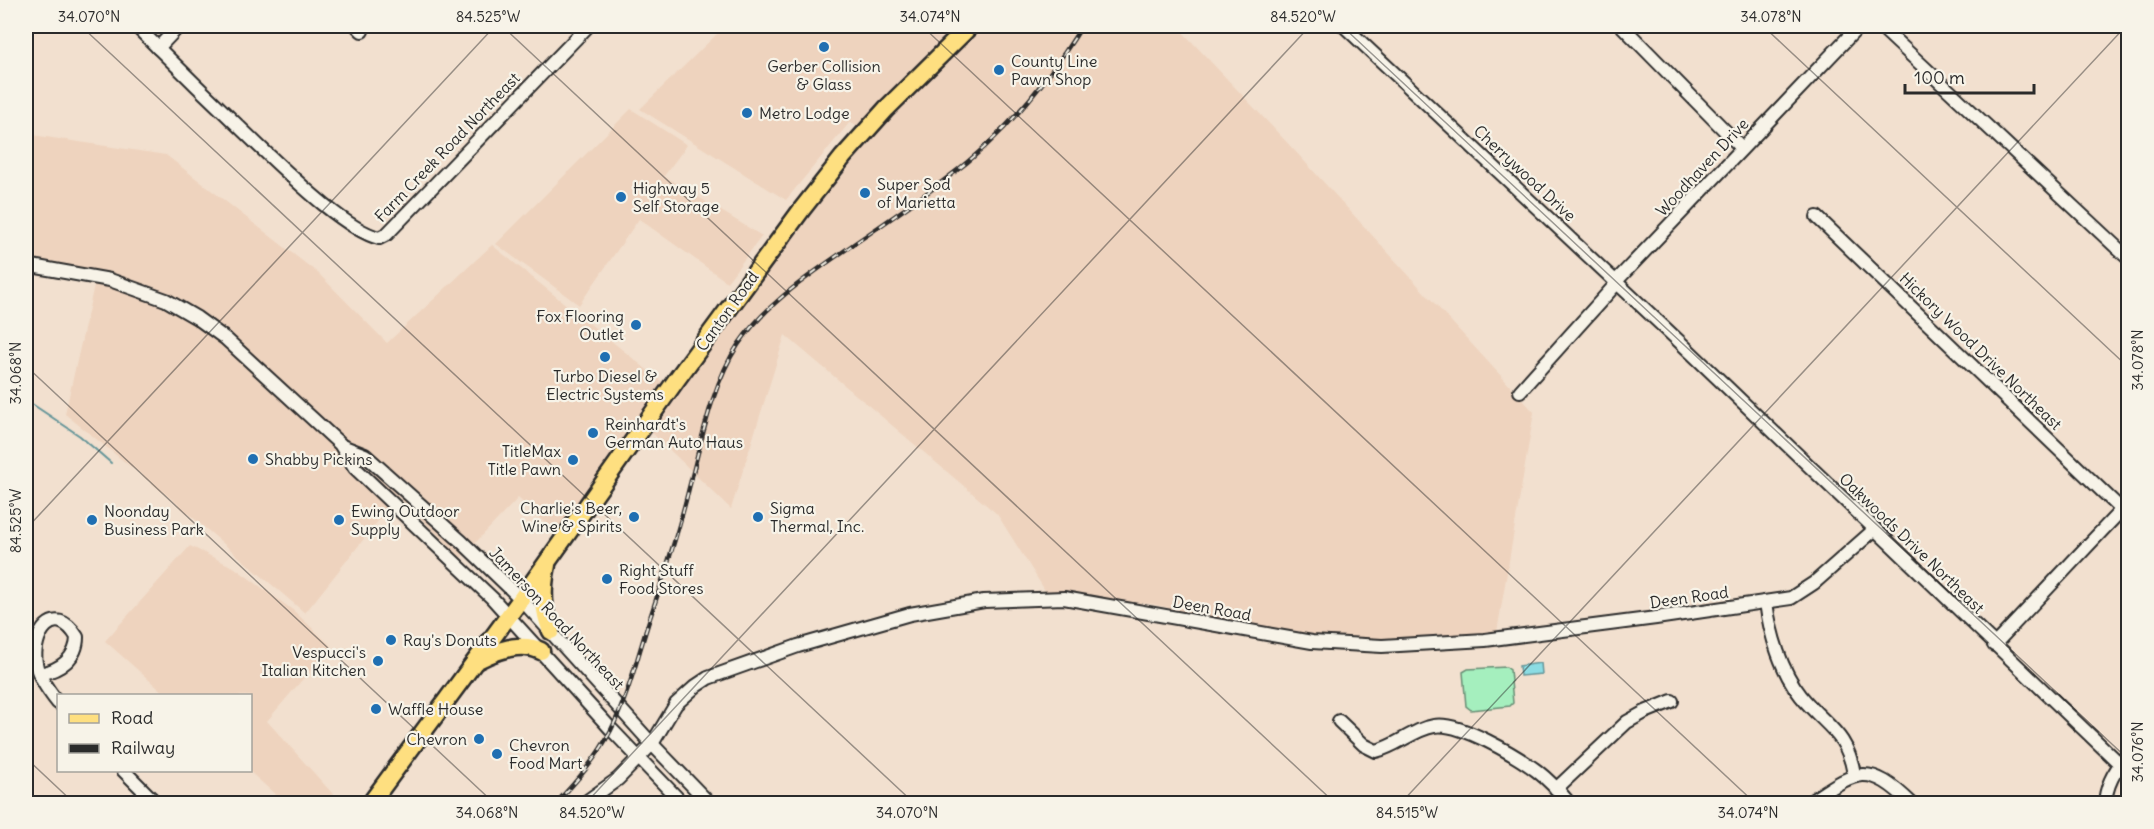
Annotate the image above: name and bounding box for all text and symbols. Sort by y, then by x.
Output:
text: 34.070°N [58,7,120,26]
text: 84.525°W [456,7,521,26]
text: 34.074°N [899,7,961,26]
text: 84.520°W [1270,7,1336,26]
text: 34.078°N [1740,7,1802,26]
marker: Gerber Collision & Glass [817,40,831,54]
place label: County Line Pawn Shop [1011,51,1097,89]
place label: Gerber Collision & Glass [767,56,881,94]
scale bar [1905,57,2034,95]
marker: County Line Pawn Shop [992,63,1006,77]
text: 100 m [1914,66,1965,89]
street label: Farm Creek Road Northeast [370,68,524,226]
place label: Metro Lodge [759,103,850,123]
marker: Metro Lodge [740,106,754,120]
street label: Woodhaven Drive [1651,114,1753,220]
street label: Cherrywood Drive [1470,121,1580,225]
place label: Super Sod of Marietta [877,174,956,212]
place label: Highway 5 Self Storage [633,178,719,216]
marker: Super Sod of Marietta [858,186,872,200]
marker: Highway 5 Self Storage [614,190,628,204]
street label: Canton Road [691,267,763,355]
street label: Hickory Wood Drive Northeast [1896,268,2067,434]
place label: Fox Flooring Outlet [536,306,625,344]
marker: Fox Flooring Outlet [629,318,643,332]
text: 34.078°N [2128,329,2147,391]
text: 34.068°N [6,342,25,404]
marker: Turbo Diesel & Electric Systems [598,350,612,364]
place label: Turbo Diesel & Electric Systems [546,366,664,404]
place label: Reinhardt's German Auto Haus [605,414,743,452]
marker: Reinhardt's German Auto Haus [586,426,600,440]
place label: TitleMax Title Pawn [487,441,561,479]
place label: Shabby Pickins [265,449,372,469]
marker: Shabby Pickins [246,452,260,466]
marker: TitleMax Title Pawn [566,453,580,467]
street label: Oakwoods Drive Northeast [1835,468,1989,618]
text: 84.525°W [6,488,25,553]
place label: Charlie's Beer, Wine & Spirits [520,498,622,536]
place label: Sigma Thermal, Inc. [770,498,864,536]
place label: Noonday Business Park [104,501,204,539]
place label: Ewing Outdoor Supply [351,501,460,539]
marker: Charlie's Beer, Wine & Spirits [627,510,641,524]
marker: Sigma Thermal, Inc. [751,510,765,524]
marker: Noonday Business Park [85,513,99,527]
marker: Ewing Outdoor Supply [332,513,346,527]
street label: Jamerson Road Northeast [485,542,629,694]
place label: Right Stuff Food Stores [619,560,704,598]
marker: Right Stuff Food Stores [600,572,614,586]
street label: Deen Road [1648,582,1730,612]
street label: Deen Road [1171,591,1253,625]
place label: Ray's Donuts [403,630,497,650]
marker: Ray's Donuts [384,633,398,647]
place label: Vespucci's Italian Kitchen [261,642,366,680]
marker: Vespucci's Italian Kitchen [371,654,385,668]
legend [57,694,252,772]
place label: Waffle House [388,699,483,719]
marker: Waffle House [369,702,383,716]
text: Road [111,706,154,729]
text: 34.076°N [2128,721,2147,783]
place label: Chevron [406,729,467,749]
marker: Chevron [472,732,486,746]
place label: Chevron Food Mart [509,735,583,773]
text: Railway [111,736,175,759]
marker: Chevron Food Mart [490,747,504,761]
text: 34.068°N [456,803,518,822]
text: 84.520°W [559,803,625,822]
text: 34.070°N [876,803,938,822]
text: 84.515°W [1376,803,1438,822]
text: 34.074°N [1717,803,1779,822]

